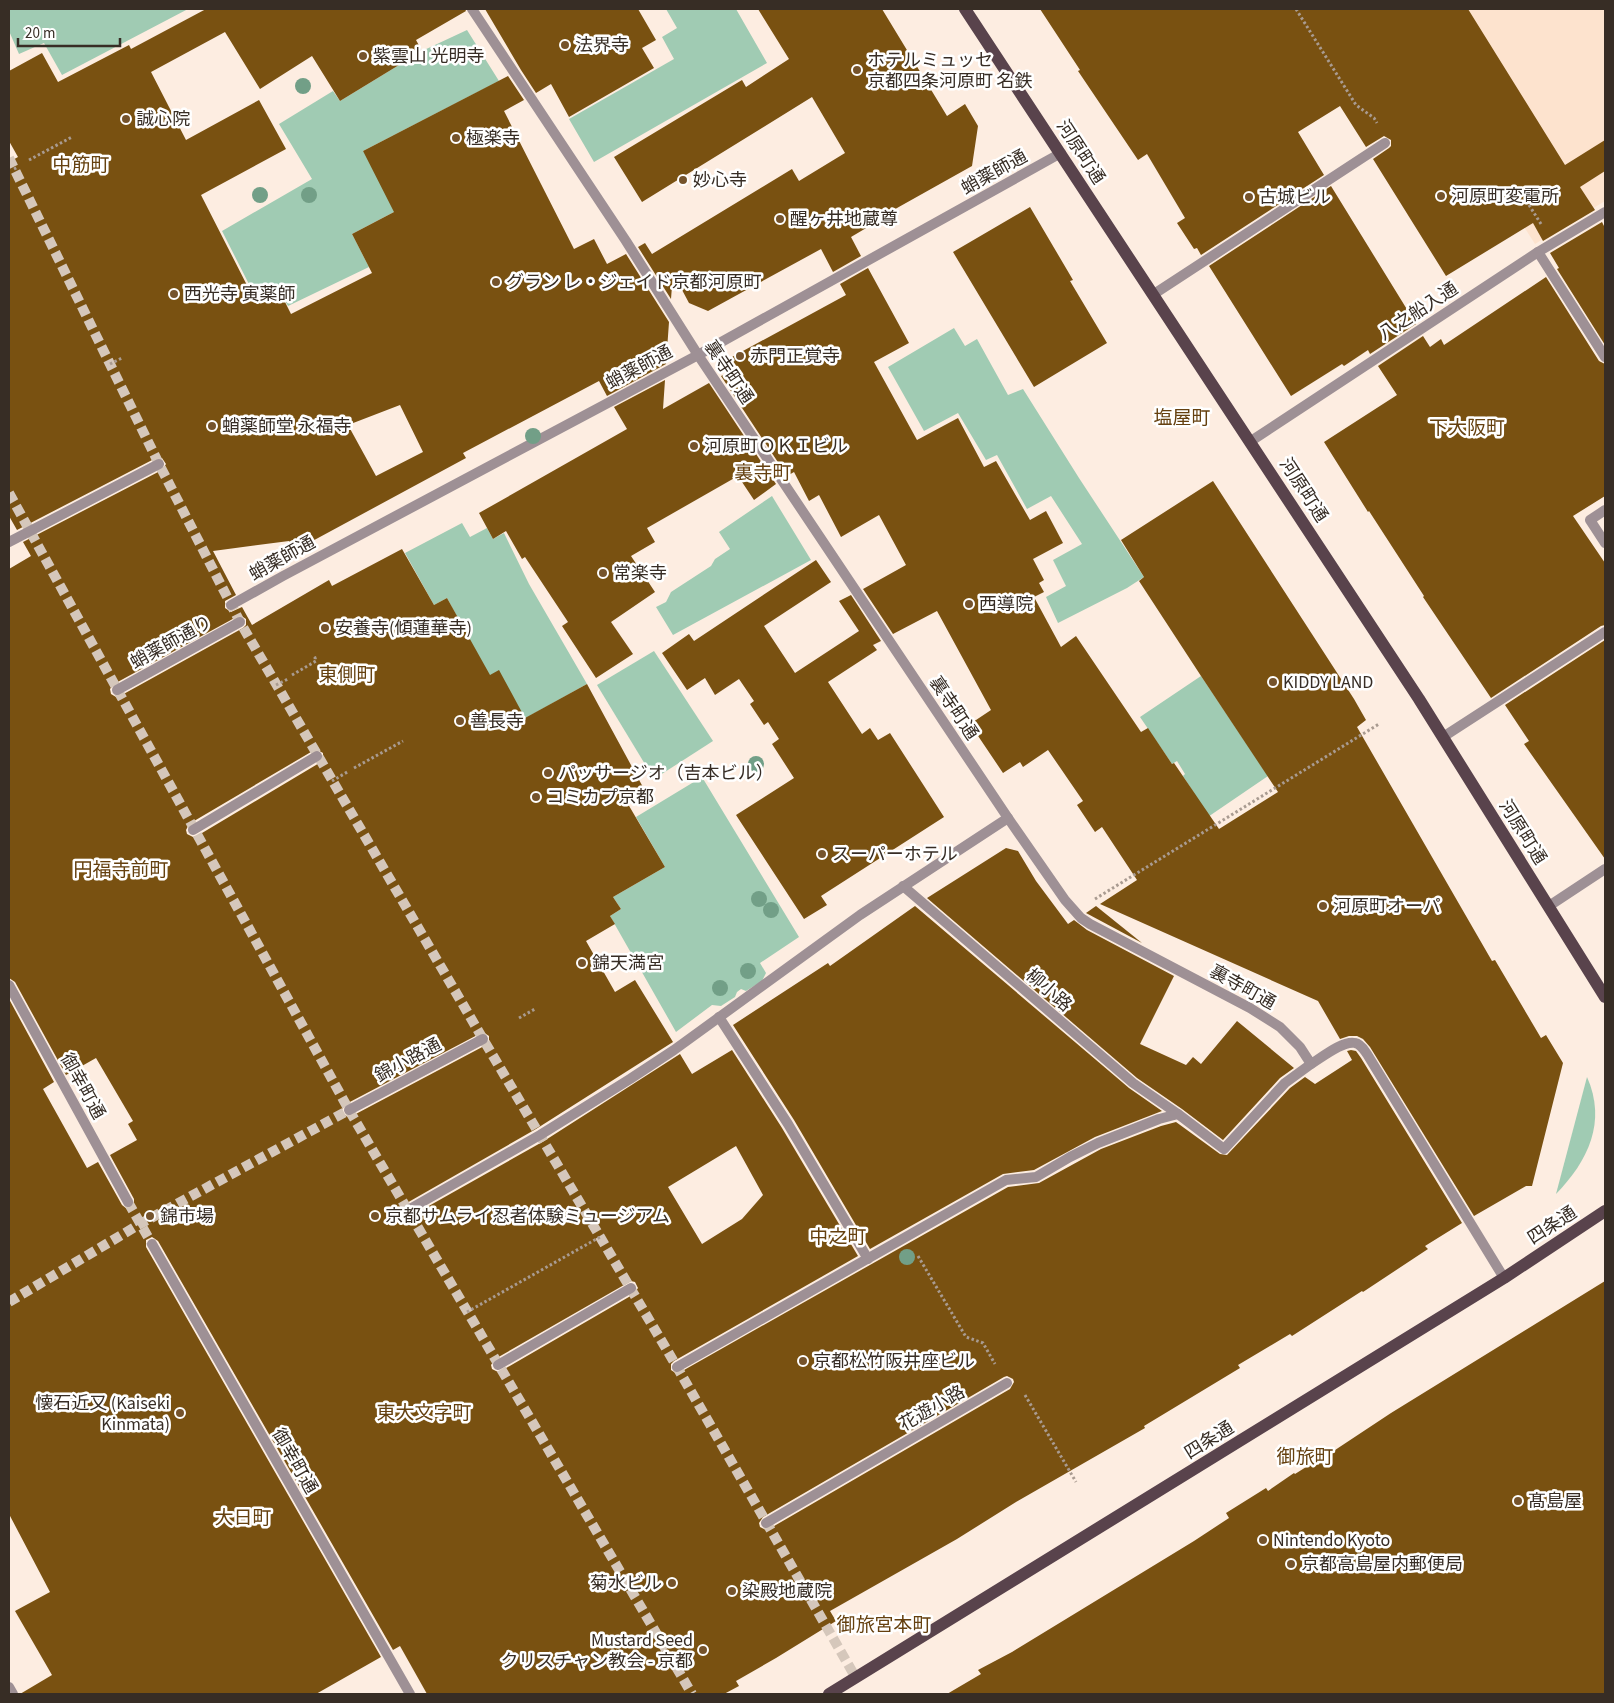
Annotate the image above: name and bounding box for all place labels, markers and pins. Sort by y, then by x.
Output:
place label: 法界寺 [575,33,629,58]
marker: 法界寺 [559,39,571,51]
place label: 紫雲山 光明寺 [373,44,485,69]
place label: ホテルミュッセ 京都四条河原町 名鉄 [867,48,1033,94]
marker: 紫雲山 光明寺 [357,50,369,62]
marker: ホテルミュッセ 京都四条河原町 名鉄 [851,64,863,76]
place label: 誠心院 [136,107,190,132]
marker: 誠心院 [120,113,132,125]
place label: 極楽寺 [466,126,520,151]
marker: 極楽寺 [450,132,462,144]
place label: 妙心寺 [693,168,747,193]
marker: 妙心寺 [677,174,689,186]
place label: 河原町変電所 [1451,184,1559,209]
place label: 古城ビル [1259,185,1331,210]
marker: 河原町変電所 [1435,190,1447,202]
marker: 古城ビル [1243,191,1255,203]
place label: 醒ヶ井地蔵尊 [790,207,898,232]
marker: 醒ヶ井地蔵尊 [774,213,786,225]
place label: グラン レ・ジェイド京都河原町 [506,270,762,295]
marker: グラン レ・ジェイド京都河原町 [490,276,502,288]
place label: 西光寺 寅薬師 [184,282,296,307]
marker: 西光寺 寅薬師 [168,288,180,300]
place label: 赤門正覚寺 [750,344,840,369]
marker: 赤門正覚寺 [734,350,746,362]
place label: 蛸薬師堂 永福寺 [222,414,352,439]
marker: 蛸薬師堂 永福寺 [206,420,218,432]
place label: 河原町ＯＫＩビル [704,434,848,459]
marker: 河原町ＯＫＩビル [688,440,700,452]
place label: 常楽寺 [613,561,667,586]
marker: 常楽寺 [597,567,609,579]
place label: 西導院 [979,592,1033,617]
marker: 西導院 [963,598,975,610]
place label: 安養寺(傾蓮華寺) [335,616,472,641]
marker: 安養寺(傾蓮華寺) [319,622,331,634]
place label: KIDDY LAND [1283,670,1373,695]
marker: KIDDY LAND [1267,676,1279,688]
place label: 善長寺 [470,709,524,734]
marker: 善長寺 [454,715,466,727]
place label: パッサージオ（吉本ビル） [558,761,774,786]
marker: パッサージオ（吉本ビル） [542,767,554,779]
place label: コミカプ京都 [546,785,654,810]
marker: コミカプ京都 [530,791,542,803]
place label: スーパーホテル [832,842,958,867]
marker: スーパーホテル [816,848,828,860]
place label: 河原町オーパ [1333,894,1441,919]
marker: 河原町オーパ [1317,900,1329,912]
place label: 錦天満宮 [592,951,664,976]
marker: 錦天満宮 [576,957,588,969]
place label: 錦市場 [160,1204,214,1229]
place label: 京都サムライ忍者体験ミュージアム [385,1204,670,1229]
marker: 錦市場 [144,1210,156,1222]
marker: 京都サムライ忍者体験ミュージアム [369,1210,381,1222]
place label: 京都松竹阪井座ビル [813,1349,975,1374]
marker: 京都松竹阪井座ビル [797,1355,809,1367]
place label: 懐石近又 (Kaiseki Kinmata) [35,1391,170,1437]
marker: 懐石近又 (Kaiseki Kinmata) [174,1407,186,1419]
place label: 髙島屋 [1528,1489,1582,1514]
marker: 髙島屋 [1512,1495,1524,1507]
place label: Nintendo Kyoto [1273,1528,1390,1553]
marker: Nintendo Kyoto [1257,1534,1269,1546]
place label: 京都高島屋内郵便局 [1301,1552,1463,1577]
marker: 京都高島屋内郵便局 [1285,1558,1297,1570]
place label: 菊水ビル [590,1571,662,1596]
marker: 菊水ビル [666,1577,678,1589]
place label: 染殿地蔵院 [742,1579,832,1604]
marker: 染殿地蔵院 [726,1585,738,1597]
place label: Mustard Seed クリスチャン教会 - 京都 [500,1628,693,1674]
marker: Mustard Seed クリスチャン教会 - 京都 [697,1644,709,1656]

